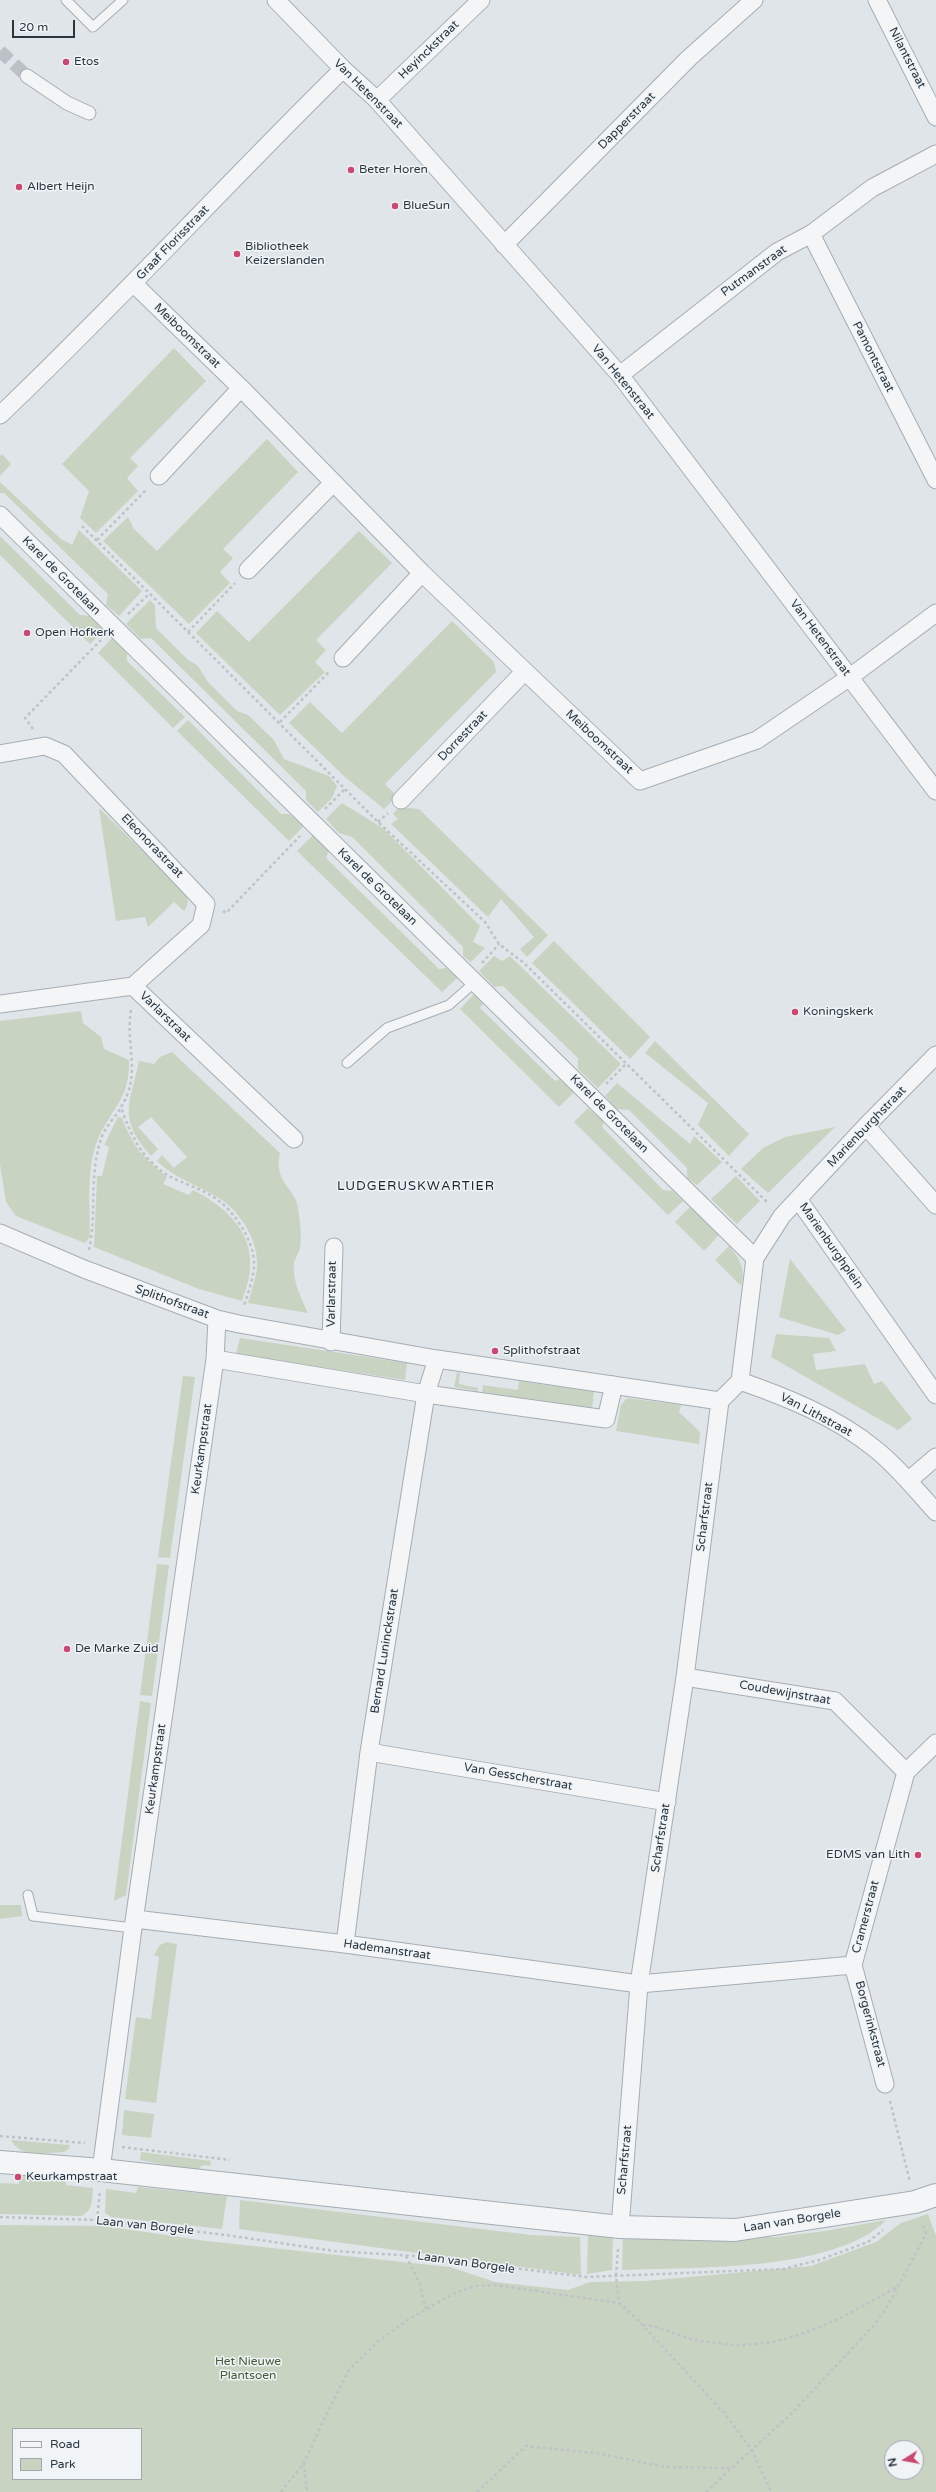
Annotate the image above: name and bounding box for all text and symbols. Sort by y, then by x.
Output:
scale bar [14,12,77,38]
street label: Heyinckstraat [396,18,462,82]
text: 20 m [19,20,48,34]
street label: Nilantstraat [885,25,929,91]
place label: Etos [74,55,99,69]
street label: Van Hetenstraat [330,56,406,132]
marker: Etos [61,57,71,67]
street label: Dapperstraat [595,89,659,153]
place label: Beter Horen [359,163,428,177]
marker: Beter Horen [346,165,356,175]
place label: Albert Heijn [27,180,95,194]
marker: Albert Heijn [14,182,24,192]
place label: BlueSun [403,199,450,213]
marker: BlueSun [390,201,400,211]
street label: Graaf Florisstraat [134,203,212,283]
place label: Bibliotheek Keizerslanden [245,240,325,268]
street label: Putmanstraat [718,242,790,300]
marker: Bibliotheek Keizerslanden [232,249,242,259]
street label: Meiboomstraat [151,301,223,371]
street label: Pamontstraat [849,319,897,395]
street label: Van Hetenstraat [588,342,658,422]
street label: Karel de Grotelaan [19,534,103,618]
street label: Van Hetenstraat [787,597,853,679]
place label: Open Hofkerk [35,626,114,640]
marker: Open Hofkerk [22,628,32,638]
street label: Meiboomstraat [562,707,636,777]
street label: Dorrestraat [435,708,491,764]
street label: Eleonorastraat [118,811,186,881]
street label: Karel de Grotelaan [334,845,420,929]
street label: Varlarstraat [136,989,194,1045]
place label: Koningskerk [803,1005,874,1019]
marker: Koningskerk [790,1007,800,1017]
street label: Karel de Grotelaan [567,1072,651,1156]
street label: Marienburghstraat [825,1084,909,1170]
district label: LUDGERUSKWARTIER [337,1179,495,1195]
street label: Marienburghplein [796,1200,866,1292]
street label: Varlarstraat [324,1261,340,1327]
street label: Splithofstraat [133,1282,211,1322]
place label: Splithofstraat [503,1344,580,1358]
marker: Splithofstraat [490,1346,500,1356]
street label: Van Lithstraat [778,1390,854,1440]
street label: Keurkampstraat [189,1403,215,1495]
street label: Scharfstraat [694,1481,716,1553]
street label: Bernard Luninckstraat [368,1587,402,1715]
place label: De Marke Zuid [75,1642,158,1656]
marker: De Marke Zuid [62,1644,72,1654]
street label: Coudewijnstraat [738,1678,832,1708]
street label: Keurkampstraat [143,1723,169,1815]
street label: Van Gesscherstraat [463,1760,573,1794]
street label: Scharfstraat [648,1802,674,1874]
place label: EDMS van Lith [826,1848,910,1862]
marker: EDMS van Lith [913,1850,923,1860]
street label: Cramerstraat [849,1879,883,1955]
street label: Hademanstraat [342,1937,432,1963]
street label: Borgerinkstraat [852,1979,888,2069]
street label: Scharfstraat [615,2125,635,2195]
place label: Keurkampstraat [26,2170,117,2184]
marker: Keurkampstraat [13,2172,23,2182]
street label: Laan van Borgele [742,2206,842,2236]
street label: Laan van Borgele [95,2214,195,2238]
street label: Laan van Borgele [416,2249,516,2277]
park label: Het Nieuwe Plantsoen [215,2355,281,2383]
legend [12,2428,142,2480]
text: Road [50,2437,80,2451]
north arrow [884,2440,924,2480]
text: Park [50,2457,76,2471]
text: N [885,2457,900,2468]

